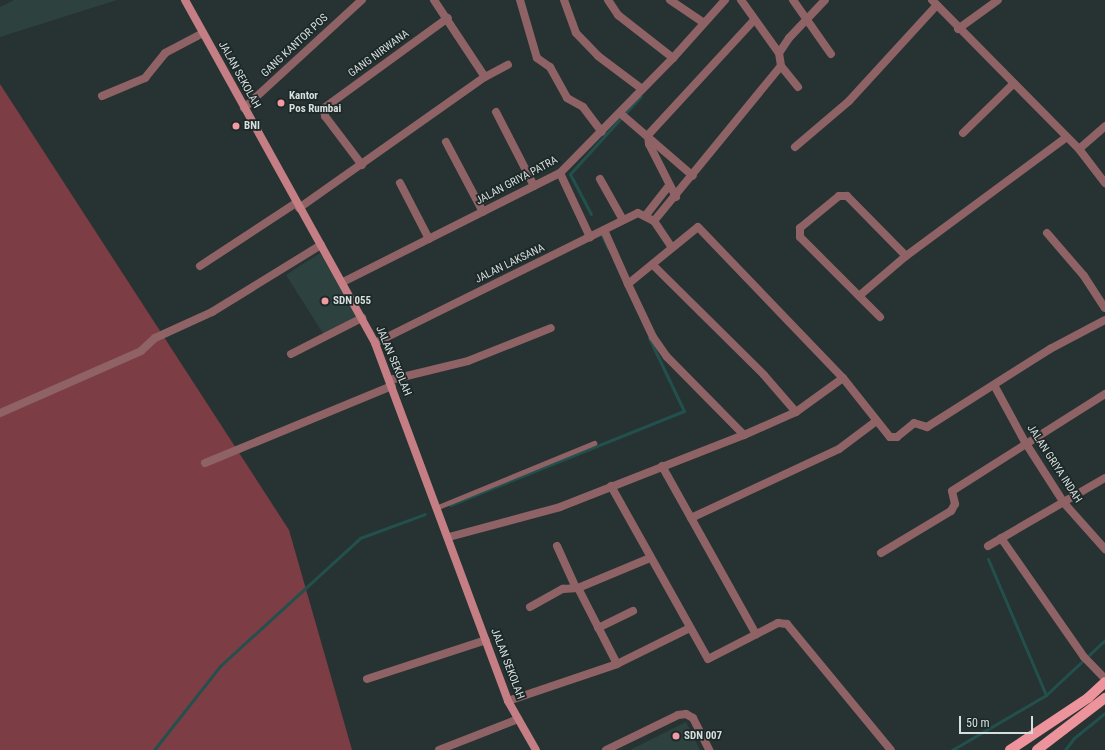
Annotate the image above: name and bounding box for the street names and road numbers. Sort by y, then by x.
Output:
street label: GANG KANTOR POS [259,12,331,80]
street label: GANG NIRWANA [346,28,412,80]
street label: JALAN SEKOLAH [215,39,263,111]
street label: JALAN GRIYA PATRA [474,154,560,208]
street label: JALAN LAKSANA [473,242,547,286]
street label: JALAN SEKOLAH [372,324,414,398]
street label: JALAN GRIYA INDAH [1024,422,1084,506]
street label: JALAN SEKOLAH [487,627,527,701]

